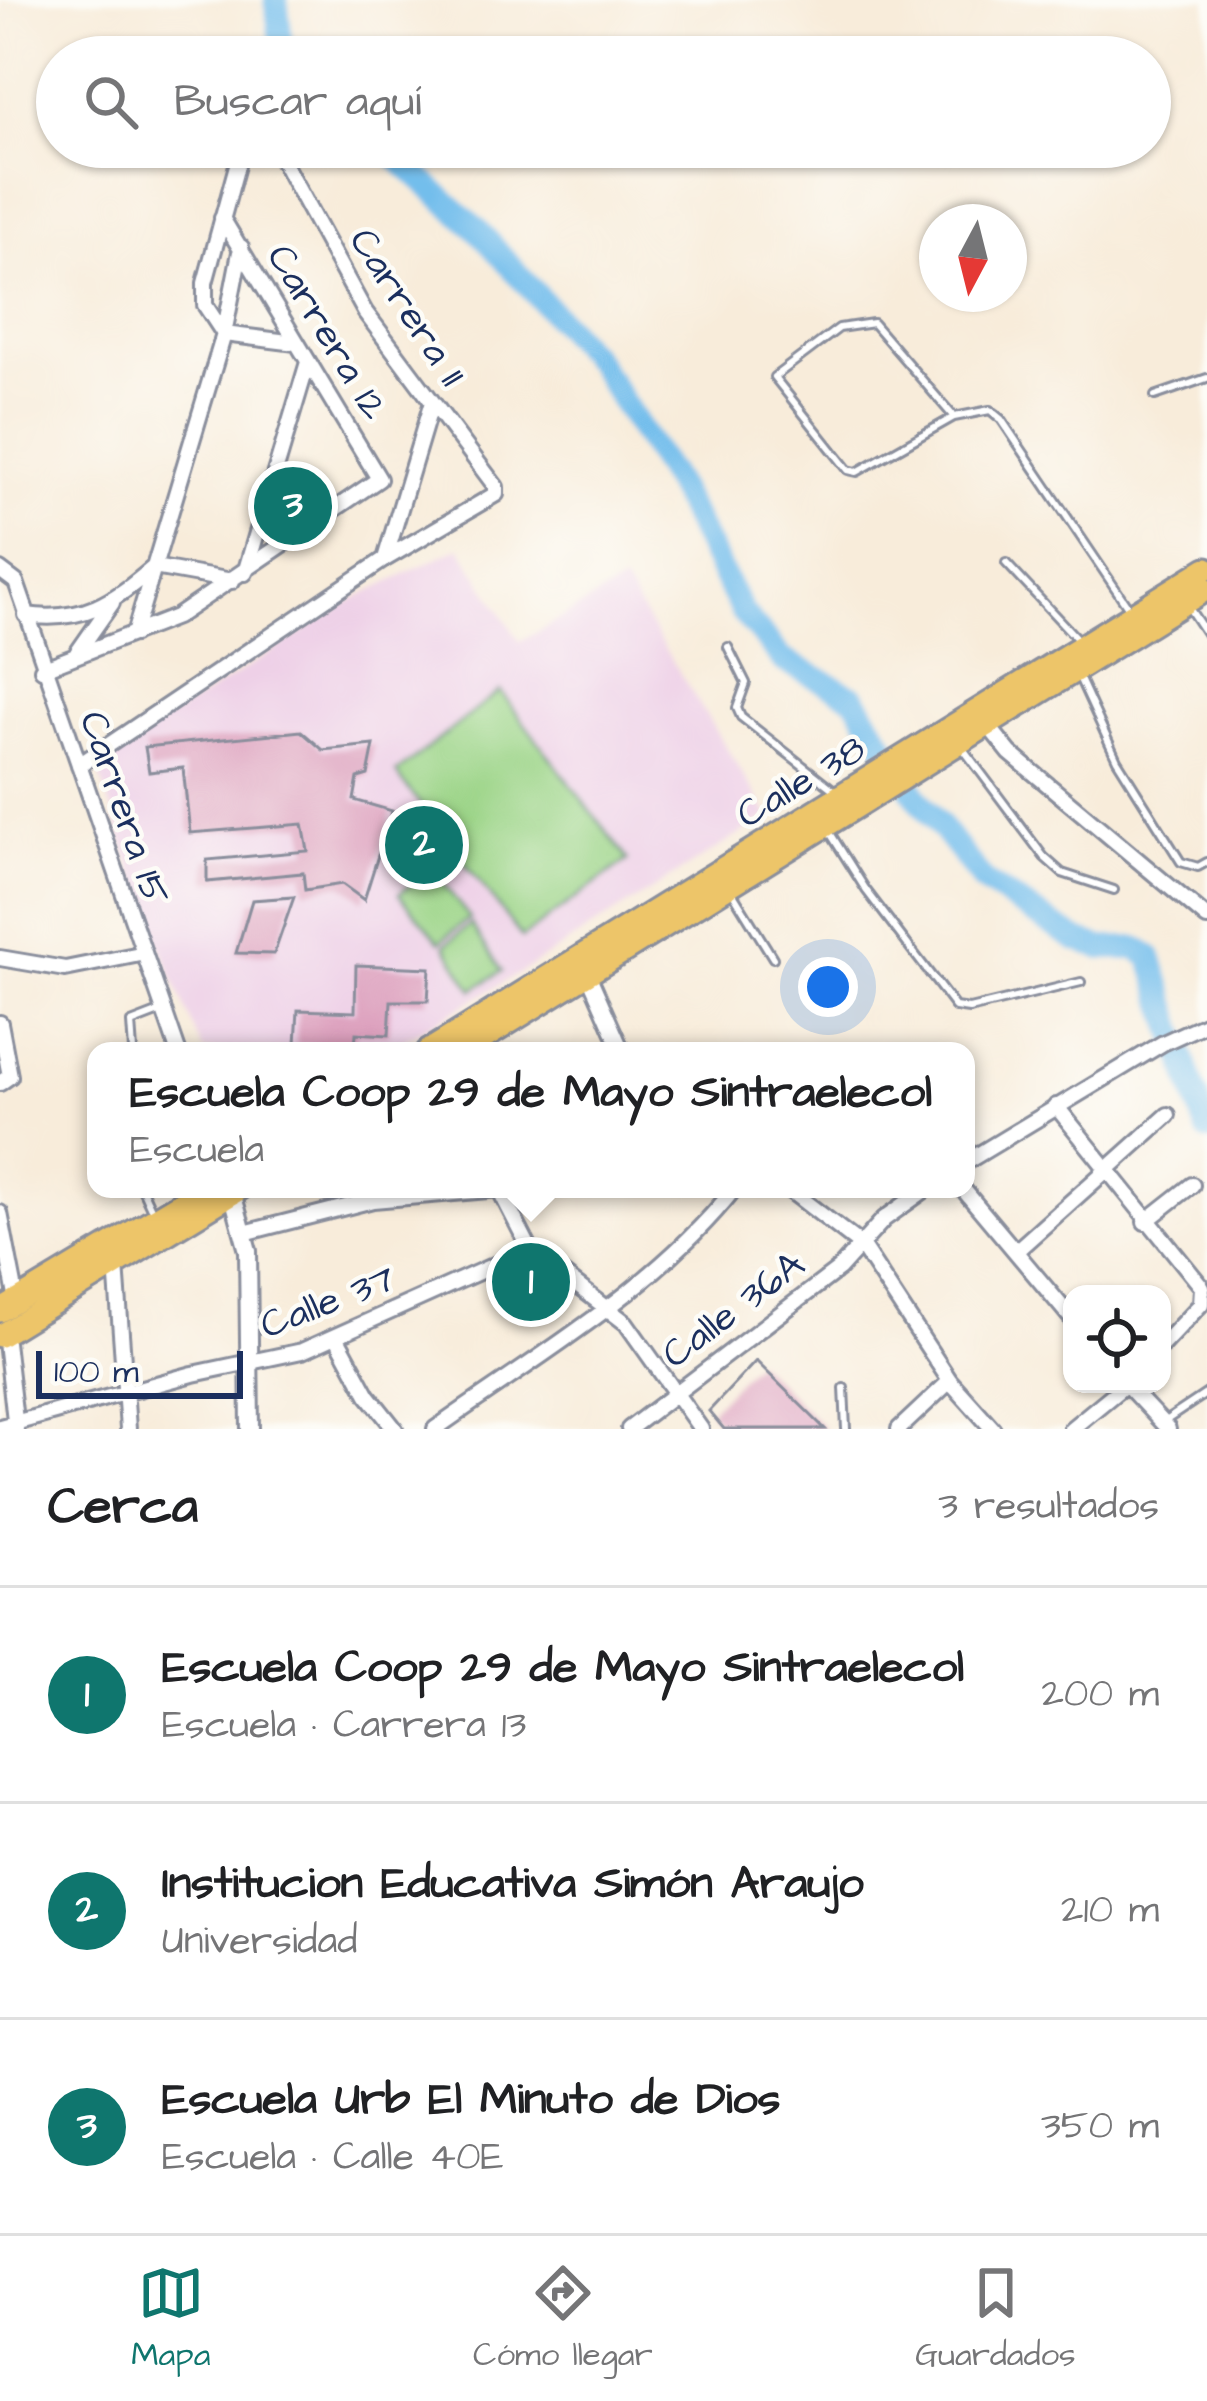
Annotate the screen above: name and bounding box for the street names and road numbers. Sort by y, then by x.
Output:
street label: Carrera 11 [335,218,478,397]
street label: Carrera 12 [253,235,400,430]
street label: Carrera 15 [65,704,181,912]
street label: Calle 38 [727,723,876,842]
street label: Calle 36A [651,1239,816,1382]
street label: Calle 37 [253,1252,403,1353]

